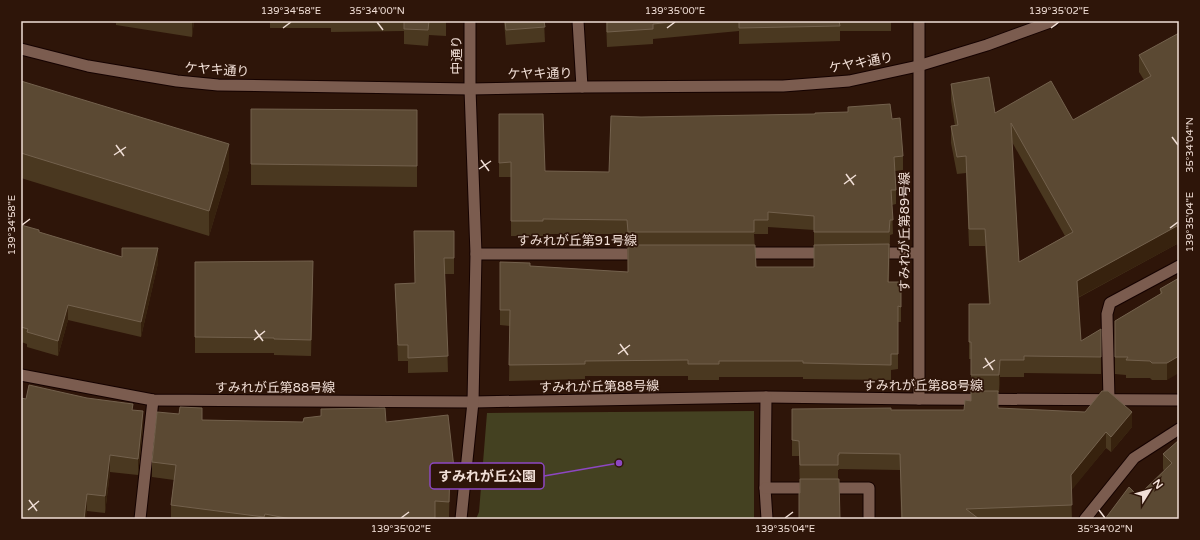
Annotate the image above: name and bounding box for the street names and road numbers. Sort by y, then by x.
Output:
street label: 中通り [449,35,465,75]
street label: ケヤキ通り [828,49,895,77]
street label: ケヤキ通り [184,60,250,80]
street label: ケヤキ通り [507,65,573,83]
street label: すみれが丘第89号線 [897,172,913,292]
street label: すみれが丘第91号線 [517,233,637,249]
street label: すみれが丘第88号線 [539,378,659,396]
street label: すみれが丘第88号線 [863,378,983,394]
street label: すみれが丘第88号線 [215,380,335,396]

